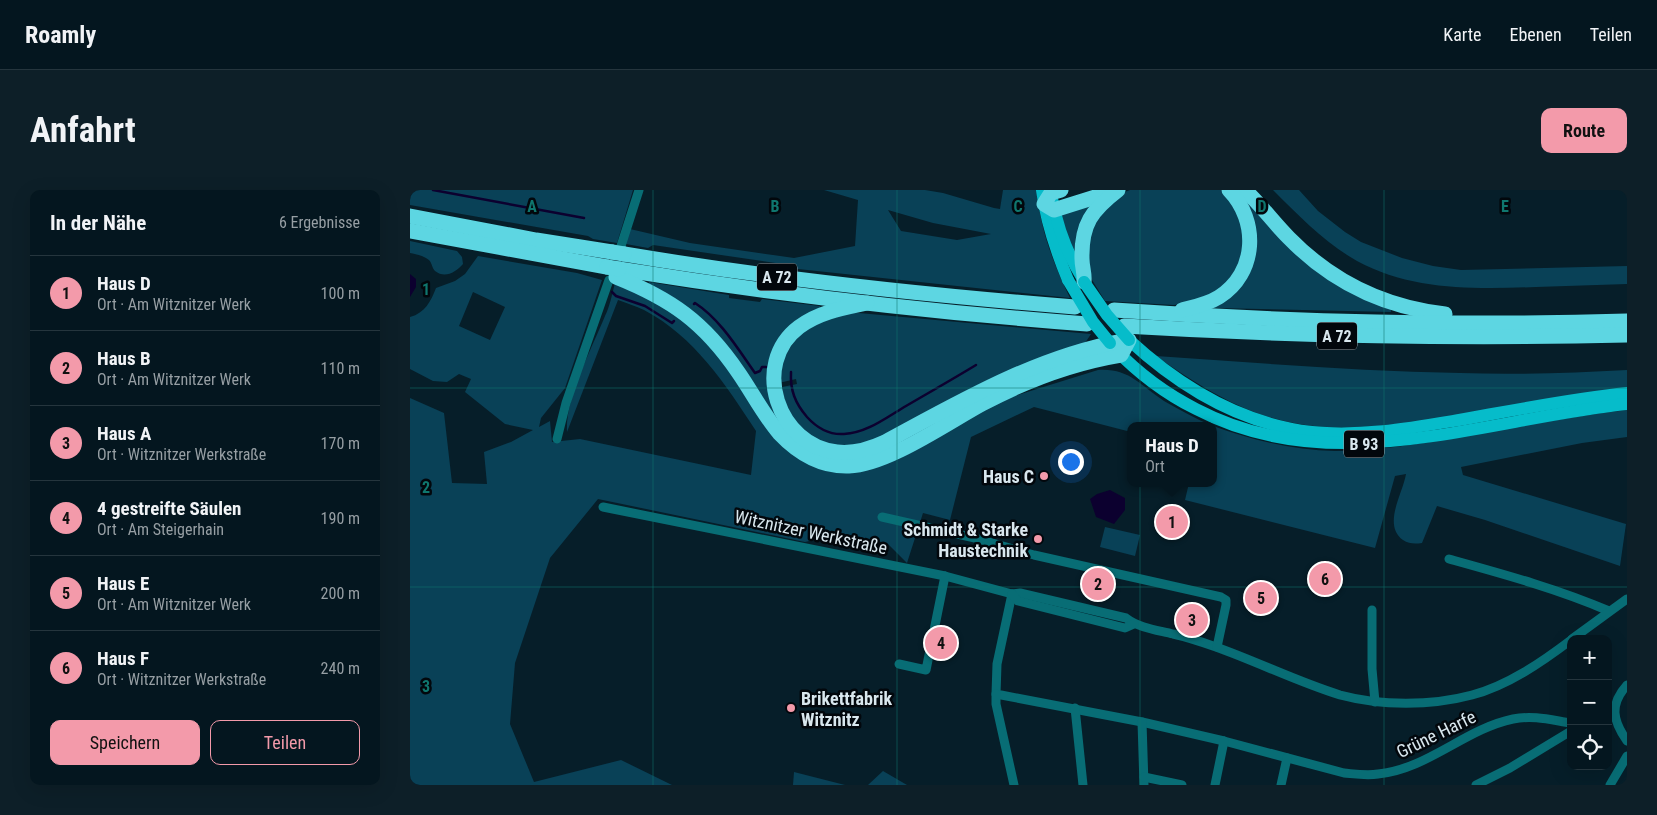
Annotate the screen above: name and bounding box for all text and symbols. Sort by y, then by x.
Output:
text: Roamly [25,21,96,49]
text: Karte [1443,24,1482,45]
text: Ebenen [1510,24,1562,45]
text: Teilen [1590,24,1632,45]
button: Route [1541,108,1627,153]
text: Anfahrt [30,110,136,151]
text: A [527,197,537,216]
text: B [771,197,780,216]
text: C [1013,197,1023,216]
text: D [1257,197,1267,216]
text: E [1501,197,1509,216]
text: In der Nähe [50,211,146,235]
text: 6 Ergebnisse [279,213,360,232]
road number: A 72 [757,264,797,290]
text: Haus D [97,272,151,295]
text: 1 [422,280,430,299]
text: 1 [62,284,70,303]
text: 100 m [321,284,360,303]
text: Ort · Am Witznitzer Werk [97,295,251,314]
road number: A 72 [1317,322,1357,350]
text: Haus B [97,347,151,370]
text: 2 [62,359,70,378]
text: 110 m [321,359,360,378]
text: Ort · Am Witznitzer Werk [97,370,251,389]
text: Haus A [97,422,151,445]
popup [1127,422,1217,487]
road number: B 93 [1344,430,1384,458]
text: 3 [62,434,70,453]
text: 170 m [321,434,360,453]
text: Haus D [1145,434,1199,457]
text: Ort · Witznitzer Werkstraße [97,445,266,464]
your location [1058,449,1084,475]
text: Ort [1145,457,1165,476]
place label: Haus C [983,466,1034,487]
marker: Haus C [1038,470,1050,482]
text: 2 [422,478,430,497]
text: 4 gestreifte Säulen [97,497,241,520]
pin: 1 [1156,503,1188,541]
street label: Witznitzer Werkstraße [733,506,889,558]
text: 4 [62,509,70,528]
text: 190 m [321,509,360,528]
place label: Schmidt & Starke Haustechnik [903,519,1028,561]
text: Ort · Am Steigerhain [97,520,224,539]
marker: Schmidt & Starke Haustechnik [1032,533,1044,545]
pin: 6 [1309,560,1341,598]
pin: 2 [1082,565,1114,603]
text: Haus E [97,572,149,595]
pin: 5 [1245,579,1277,617]
text: 5 [62,584,70,603]
text: 200 m [321,584,360,603]
text: Ort · Am Witznitzer Werk [97,595,251,614]
pin: 3 [1176,601,1208,639]
pin: 4 [925,624,957,662]
map controls [1567,635,1612,770]
button: + [1567,635,1612,680]
text: Haus F [97,647,149,670]
text: 6 [62,659,70,678]
text: 240 m [321,659,360,678]
text: Ort · Witznitzer Werkstraße [97,670,266,689]
text: 3 [422,677,430,696]
button: − [1567,680,1612,725]
place label: Brikettfabrik Witznitz [801,688,892,730]
marker: Brikettfabrik Witznitz [785,702,797,714]
street label: Grüne Harfe [1393,706,1479,762]
button: Speichern [50,720,200,765]
button: Teilen [210,720,360,765]
button: locate [1567,725,1612,770]

